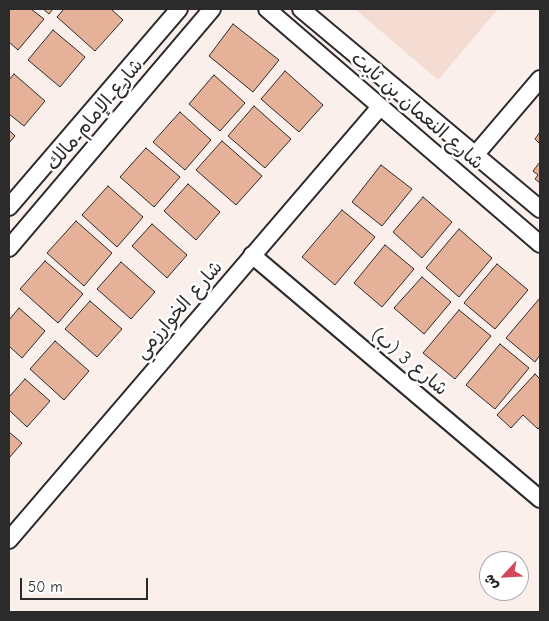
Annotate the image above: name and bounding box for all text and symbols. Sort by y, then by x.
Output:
street label: شارع النعمان بن ثابت [346,47,488,175]
street label: شارع الإمام مالك [42,55,148,175]
street label: شارع الخوارزمي [130,256,228,364]
street label: شارع 3 (ب) [366,323,452,401]
north arrow [479,551,529,601]
scale bar [22,568,150,600]
text: ش [480,572,502,593]
text: 50 m [28,578,63,596]

